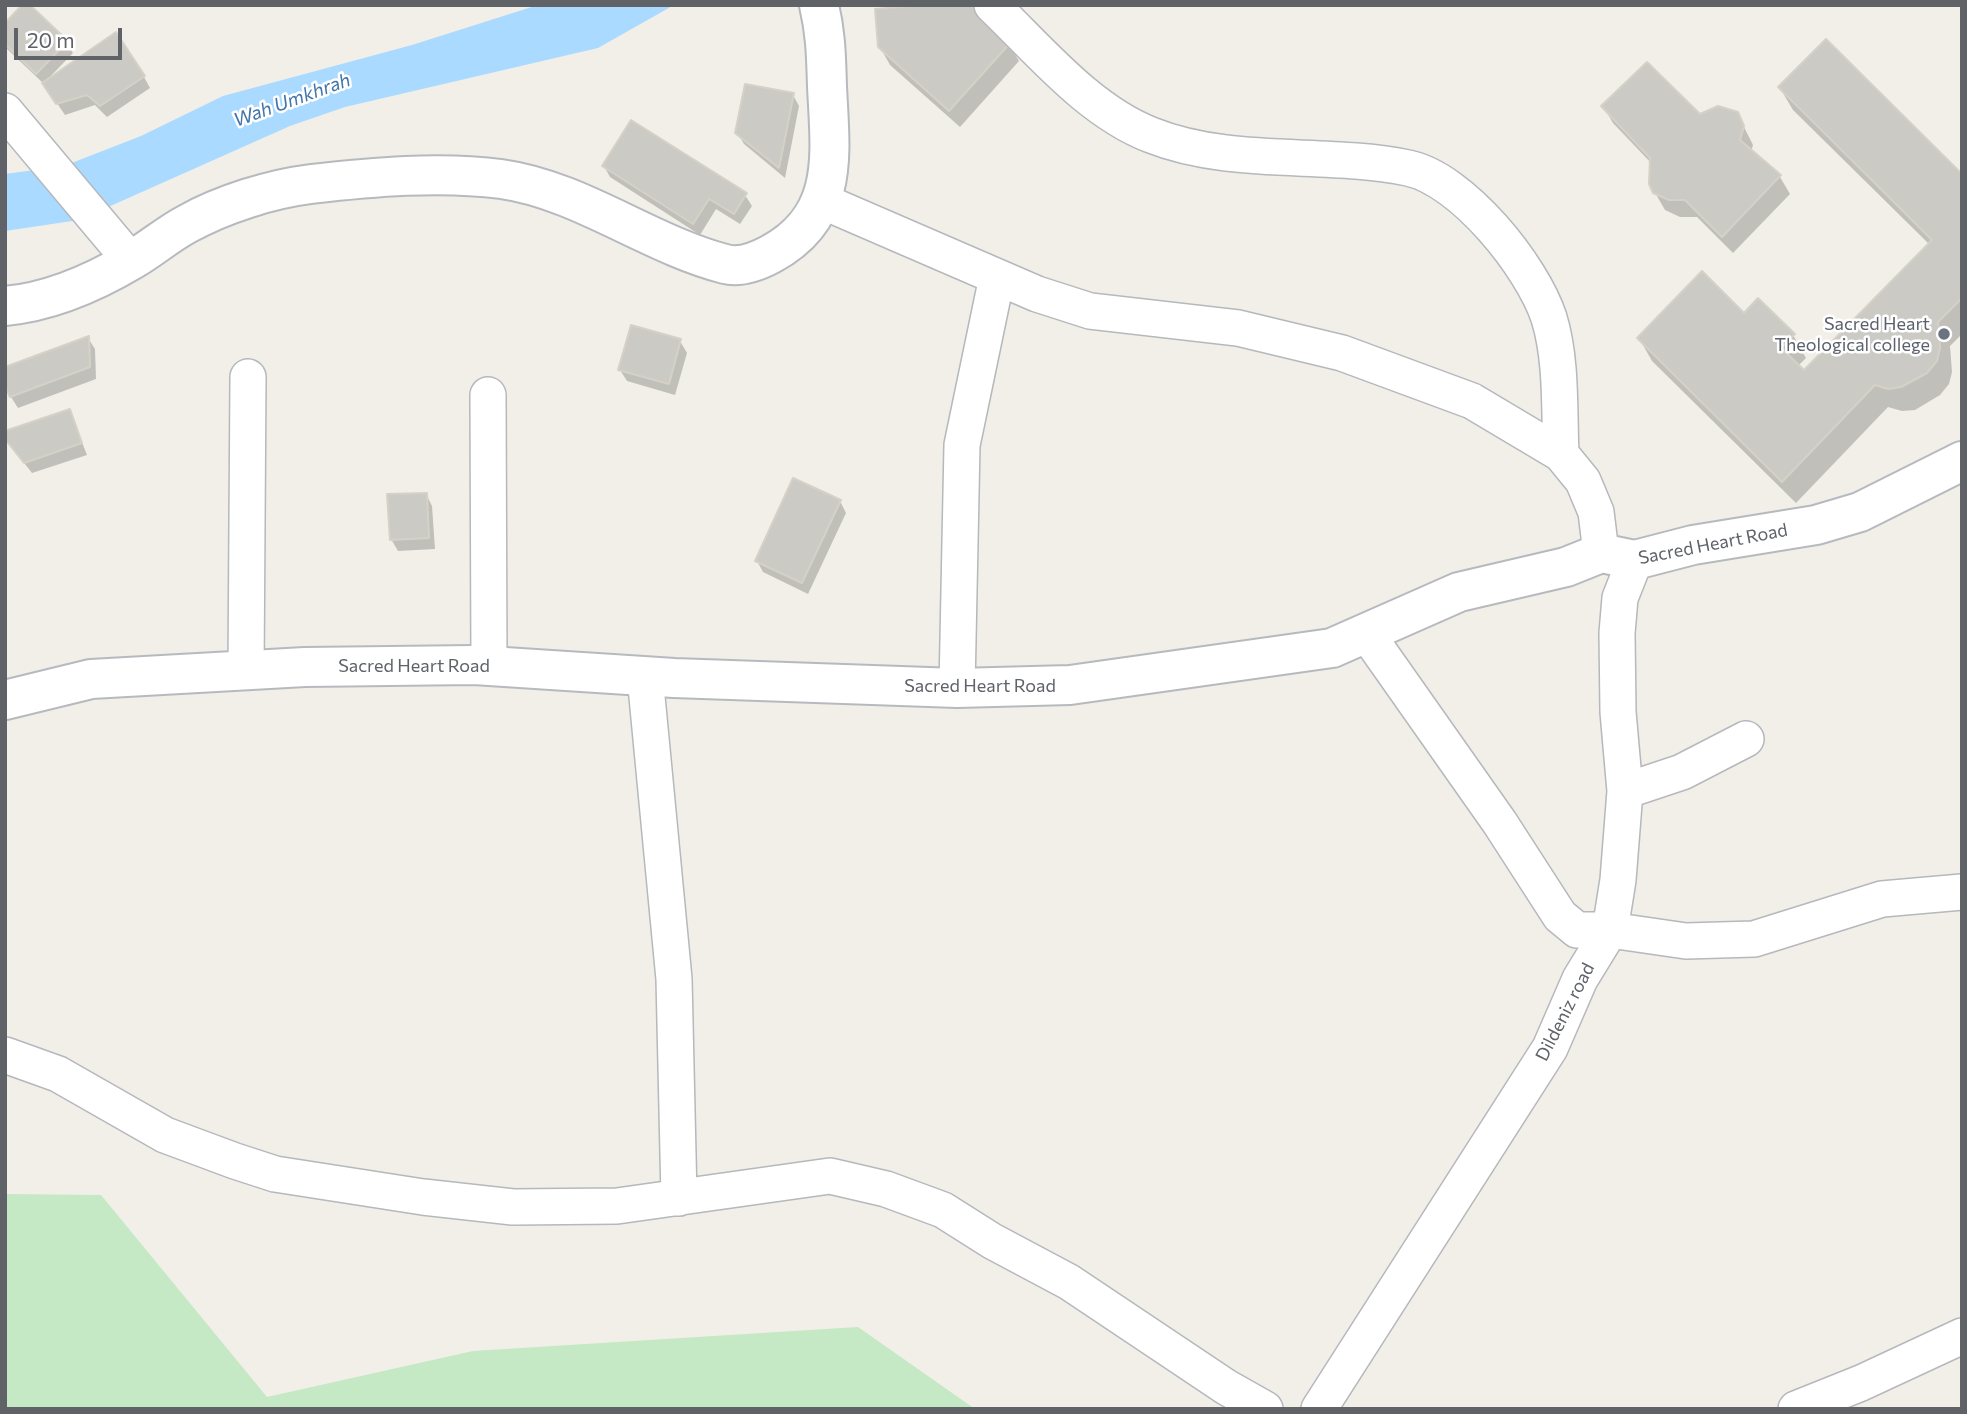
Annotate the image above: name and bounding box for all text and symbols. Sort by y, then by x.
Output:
scale bar [18,14,126,58]
text: 20 m [27,27,75,52]
water label: Wah Umkhrah [230,68,354,132]
place label: Sacred Heart Theological college [1774,313,1930,356]
marker: Sacred Heart Theological college [1936,326,1952,342]
street label: Sacred Heart Road [1637,519,1789,569]
street label: Sacred Heart Road [338,655,490,677]
street label: Sacred Heart Road [904,675,1056,697]
street label: Dildeniz road [1531,959,1599,1065]

